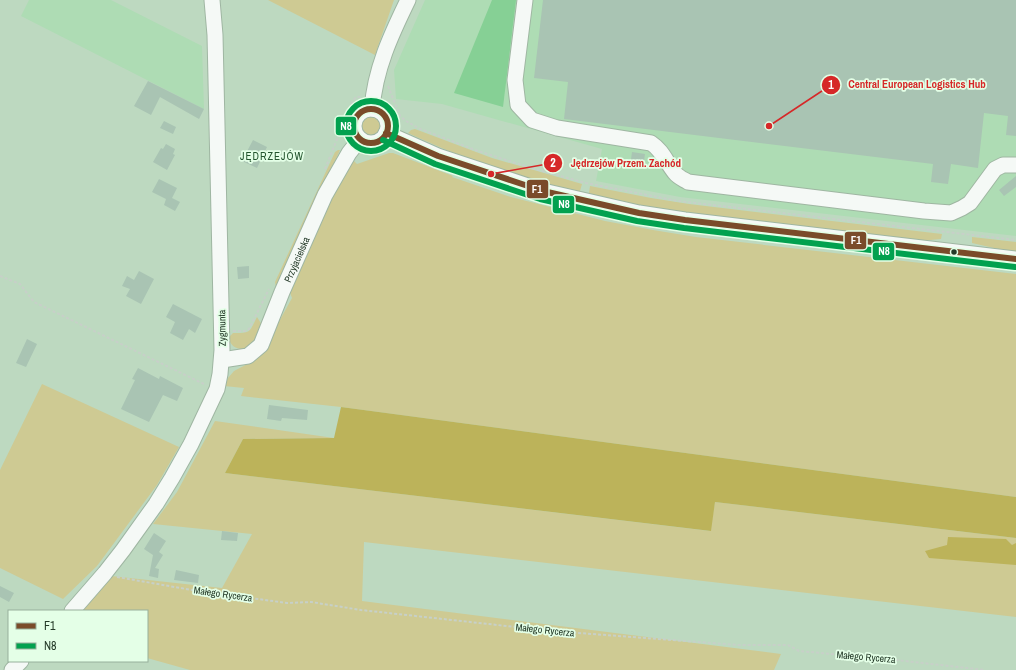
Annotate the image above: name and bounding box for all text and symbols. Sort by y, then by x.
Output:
callout: Central European Logistics Hub [821,73,994,96]
text: 1 [828,77,834,93]
text: Central European Logistics Hub [848,77,986,91]
line badge: N8 [335,116,357,136]
text: N8 [340,119,352,133]
district label: JĘDRZEJÓW [240,149,304,163]
callout: Jędrzejów Przem. Zachód [543,152,689,175]
text: 2 [550,155,556,171]
text: Jędrzejów Przem. Zachód [571,156,681,170]
line badge: F1 [526,179,549,199]
text: F1 [532,182,542,196]
line badge: N8 [552,195,575,214]
text: N8 [558,197,570,211]
line badge: F1 [844,231,867,250]
text: F1 [851,233,861,247]
street label: Przyjacielska [281,234,312,284]
line badge: N8 [872,242,895,261]
text: N8 [878,244,890,258]
unlabelled marker [949,247,959,257]
street label: Zygmunta [215,309,229,346]
street label: Małego Rycerza [193,583,254,605]
legend [8,610,148,662]
text: F1 [44,618,56,634]
street label: Małego Rycerza [515,620,576,640]
text: N8 [44,638,57,654]
street label: Małego Rycerza [836,648,897,666]

